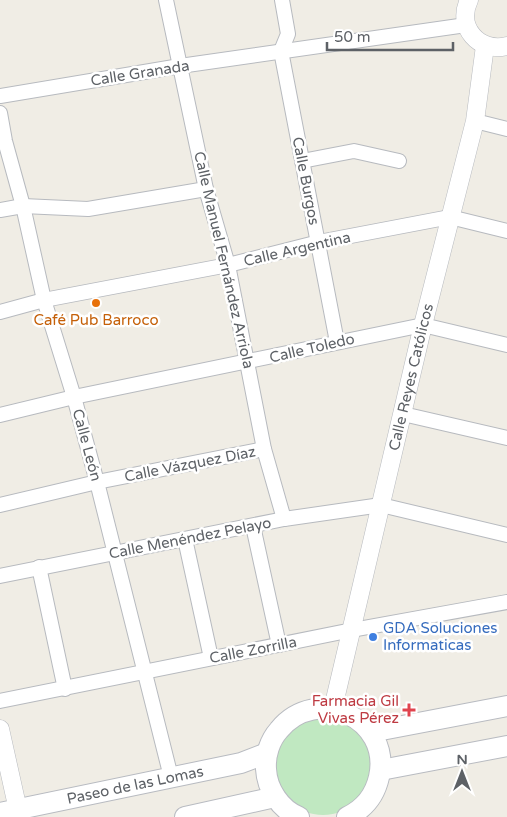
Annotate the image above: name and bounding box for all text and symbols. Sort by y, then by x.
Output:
scale bar [327,20,453,52]
text: 50 m [334,28,371,46]
street label: Calle Granada [89,56,191,90]
street label: Calle Burgos [289,135,323,227]
street label: Calle Manuel Fernández Arriola [190,150,258,370]
street label: Calle Argentina [242,228,352,270]
marker: Café Pub Barroco [90,297,102,309]
street label: Calle Reyes Católicos [385,302,437,452]
place label: Café Pub Barroco [33,311,159,329]
street label: Calle Toledo [268,329,356,367]
street label: Calle León [69,407,105,483]
street label: Calle Vázquez Díaz [123,442,257,486]
street label: Calle Menéndez Pelayo [107,513,273,563]
place label: GDA Soluciones Informaticas [383,619,497,654]
marker: GDA Soluciones Informaticas [367,631,379,643]
street label: Calle Zorrilla [208,633,298,667]
place label: Farmacia Gil Vivas Pérez [312,692,399,727]
marker: Farmacia Gil Vivas Pérez [403,704,415,716]
north arrow [437,747,487,797]
text: N [456,751,468,768]
street label: Paseo de las Lomas [65,762,205,808]

